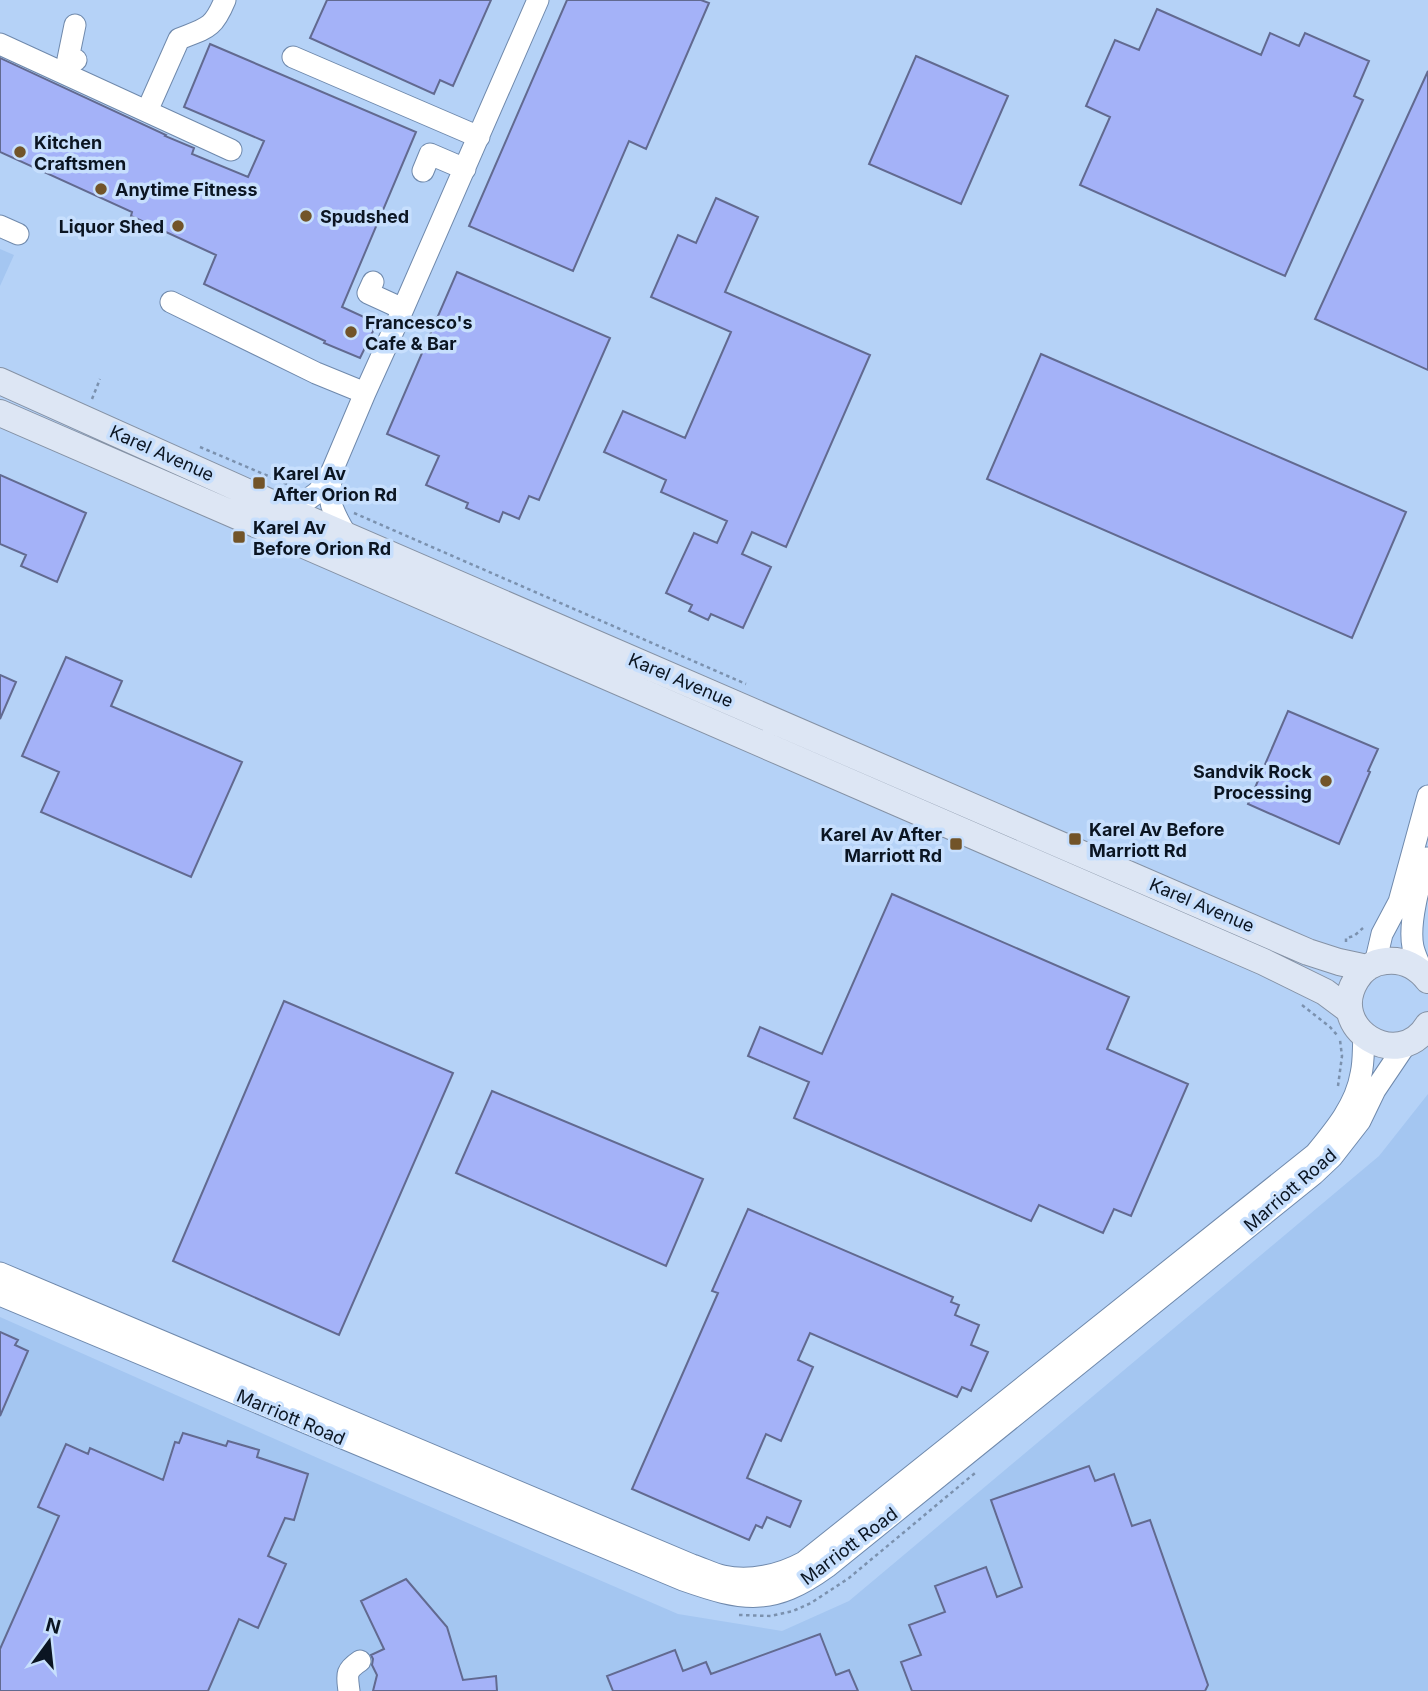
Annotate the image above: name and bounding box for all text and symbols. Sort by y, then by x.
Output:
place label: Kitchen Craftsmen [34,132,126,174]
marker: Kitchen Craftsmen [12,144,28,160]
place label: Anytime Fitness [115,179,258,200]
marker: Anytime Fitness [93,181,109,197]
place label: Spudshed [320,206,409,227]
marker: Spudshed [298,208,314,224]
place label: Liquor Shed [59,216,164,237]
marker: Liquor Shed [170,218,186,234]
place label: Francesco's Cafe & Bar [365,312,473,354]
marker: Francesco's Cafe & Bar [343,324,359,340]
street label: Karel Avenue [107,421,217,485]
place label: Karel Av After Orion Rd [273,463,397,505]
marker: Karel Av After Orion Rd [251,475,267,491]
place label: Karel Av Before Orion Rd [253,517,391,559]
marker: Karel Av Before Orion Rd [231,529,247,545]
street label: Karel Avenue [625,648,737,712]
place label: Sandvik Rock Processing [1193,761,1313,803]
marker: Sandvik Rock Processing [1318,773,1334,789]
place label: Karel Av Before Marriott Rd [1089,819,1225,861]
place label: Karel Av After Marriott Rd [820,824,942,866]
marker: Karel Av Before Marriott Rd [1067,831,1083,847]
marker: Karel Av After Marriott Rd [948,836,964,852]
street label: Karel Avenue [1146,873,1258,937]
street label: Marriott Road [1240,1144,1340,1236]
street label: Marriott Road [234,1385,348,1449]
street label: Marriott Road [797,1503,901,1589]
north arrow [14,1607,84,1677]
text: N [43,1613,63,1639]

